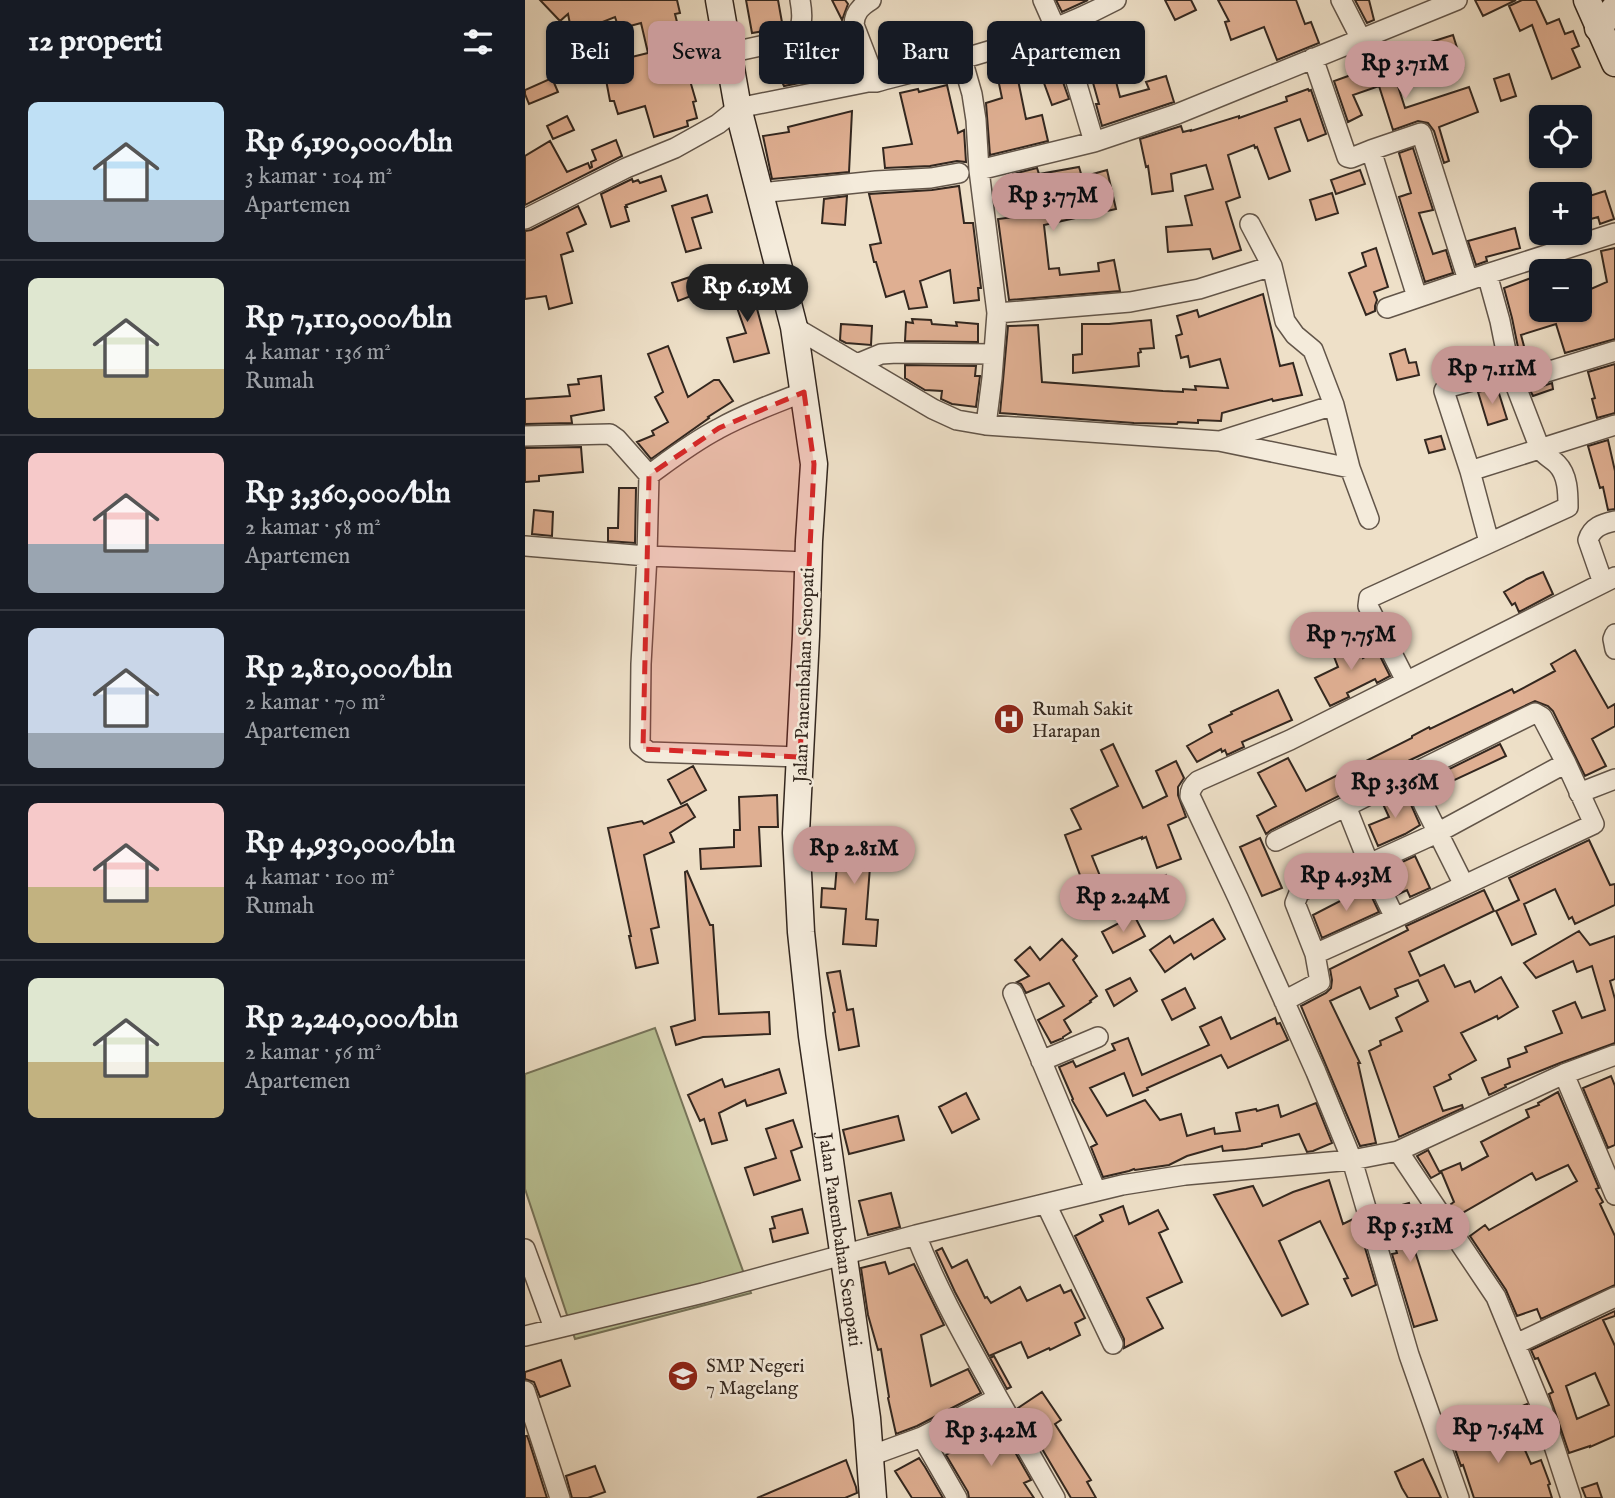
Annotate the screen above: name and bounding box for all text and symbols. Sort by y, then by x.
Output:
chip: Beli [546,21,634,84]
chip: Sewa [648,21,745,84]
chip: Filter [759,21,864,84]
chip: Baru [878,21,973,84]
chip: Apartemen [987,21,1145,84]
text: 12 properti [28,23,163,61]
icon: filters [459,23,497,61]
pin: Rp 3.71M [1333,42,1477,101]
text: Rp 3.71M [1361,49,1449,78]
map controls [1529,105,1592,322]
button: locate [1529,105,1592,168]
text: Rp 6,190,000/bln [245,124,453,162]
icon: home [84,130,168,214]
text: 3 kamar · 104 m² [245,162,392,191]
pin: Rp 3.77M [981,174,1125,233]
text: Rp 3.77M [1008,181,1098,210]
button: + [1529,182,1592,245]
text: Apartemen [245,191,350,220]
button: − [1529,259,1592,322]
pin: Rp 6.19M [675,264,819,324]
text: Rp 6.19M [702,272,792,301]
text: Rp 7,110,000/bln [245,300,452,338]
icon: home [84,306,168,390]
text: 4 kamar · 136 m² [245,338,391,367]
pin: Rp 7.11M [1420,346,1564,406]
text: Rp 7.11M [1447,354,1537,383]
text: Rumah [245,367,314,396]
text: Rp 3,360,000/bln [245,475,451,513]
icon: home [84,481,168,565]
text: 2 kamar · 58 m² [245,513,381,542]
text: Apartemen [245,542,350,571]
street label: Jalan Panembahan Senopati [789,567,821,785]
pin: Rp 7.75M [1279,612,1423,672]
text: Rp 7.75M [1306,620,1396,649]
text: Rp 2,810,000/bln [245,650,453,688]
icon: home [84,656,168,740]
text: 2 kamar · 70 m² [245,688,386,717]
place label: Rumah Sakit Harapan [1032,698,1134,744]
hospital icon: Rumah Sakit Harapan [992,702,1026,736]
text: Apartemen [245,717,350,746]
pin: Rp 3.36M [1323,760,1467,820]
text: Rp 3.36M [1351,768,1439,797]
text: Rp 4,930,000/bln [245,825,456,863]
pin: Rp 2.81M [782,826,926,886]
icon: home [84,831,168,915]
text: Rp 2.81M [809,834,899,863]
pin: Rp 4.93M [1274,853,1418,913]
text: Rp 4.93M [1300,861,1392,890]
text: 4 kamar · 100 m² [245,863,395,892]
pin: Rp 2.24M [1051,874,1195,934]
text: Rp 2.24M [1076,882,1170,911]
text: Rumah [245,892,314,921]
text: Rp 2,240,000/bln [245,1000,459,1038]
icon: home [84,1006,168,1090]
text: 2 kamar · 56 m² [245,1038,382,1067]
text: Apartemen [245,1067,350,1096]
street label: Jalan Panembahan Senopati [812,1129,867,1348]
pin: Rp 5.31M [1338,1204,1482,1264]
text: Rp 5.31M [1367,1212,1453,1241]
place label: SMP Negeri 7 Magelang [706,1355,805,1401]
school or university icon: SMP Negeri 7 Magelang [666,1359,700,1393]
pin: Rp 7.54M [1426,1406,1570,1465]
pin: Rp 3.42M [919,1408,1063,1468]
text: Rp 7.54M [1452,1413,1544,1442]
text: Rp 3.42M [945,1416,1037,1445]

